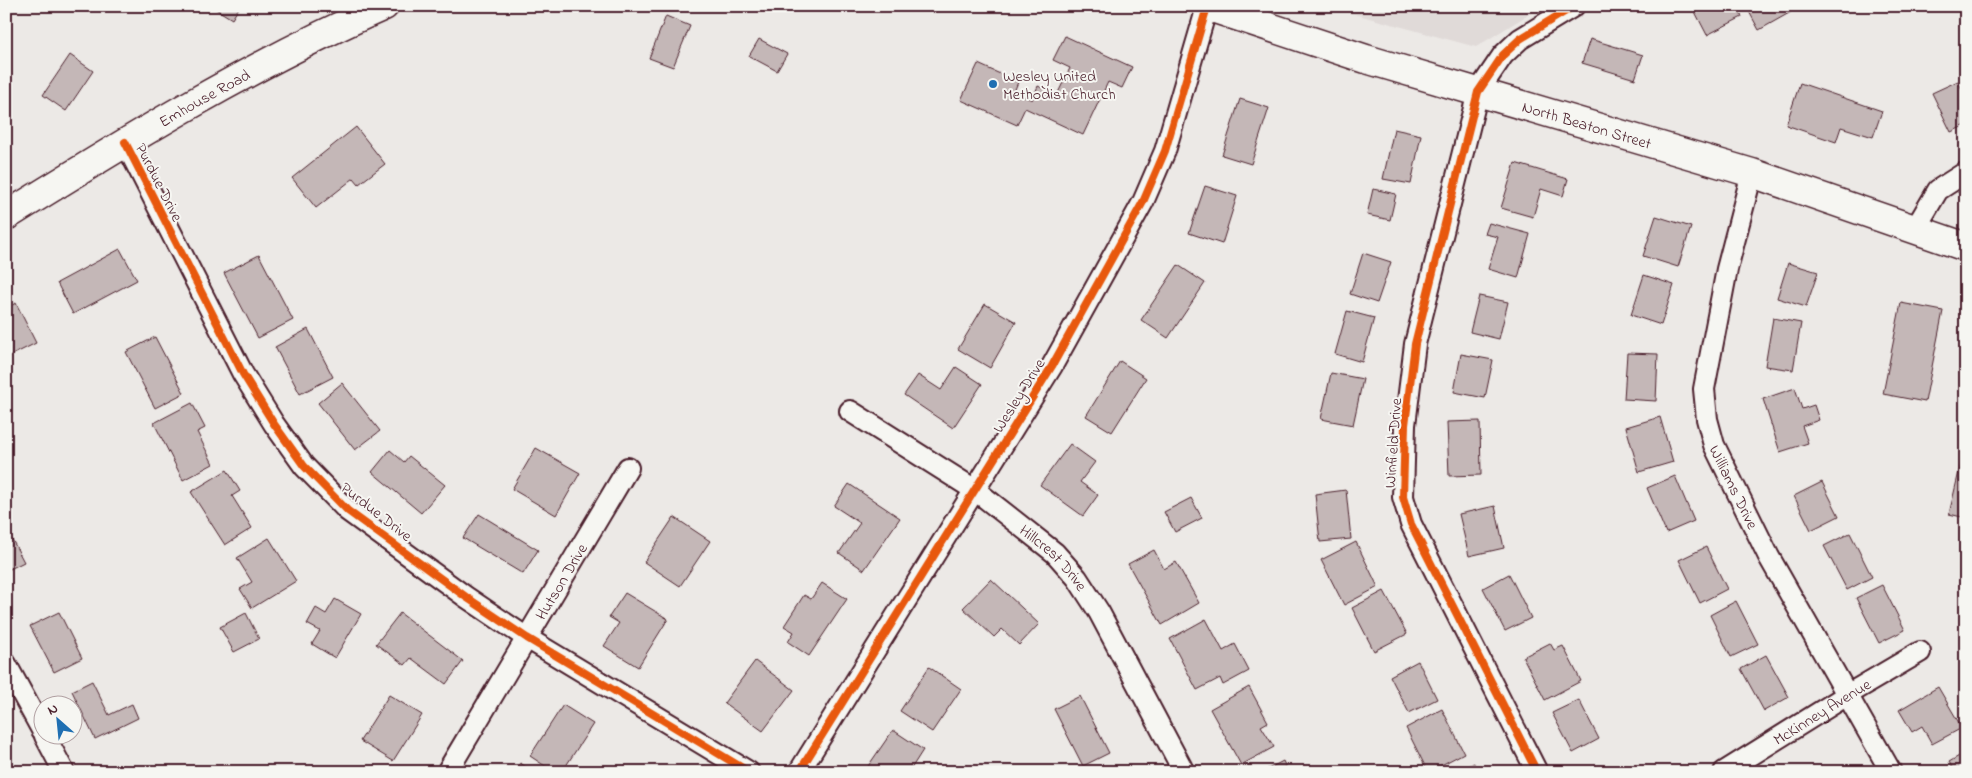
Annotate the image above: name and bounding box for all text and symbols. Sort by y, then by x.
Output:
street label: Emhouse Road [155,64,255,134]
place label: Wesley United Methodist Church [1003,65,1116,107]
marker: Wesley United Methodist Church [987,78,999,90]
street label: North Beaton Street [1519,96,1655,157]
street label: Purdue Drive [128,140,189,227]
street label: Wesley Drive [987,353,1053,438]
street label: Winfield Drive [1379,396,1409,489]
street label: Williams Drive [1702,441,1764,535]
street label: Purdue Drive [335,477,417,549]
street label: Hillcrest Drive [1014,519,1093,597]
street label: Hutson Drive [530,539,595,625]
street label: McKinney Avenue [1769,673,1877,752]
north arrow [32,696,82,746]
text: N [44,698,62,721]

